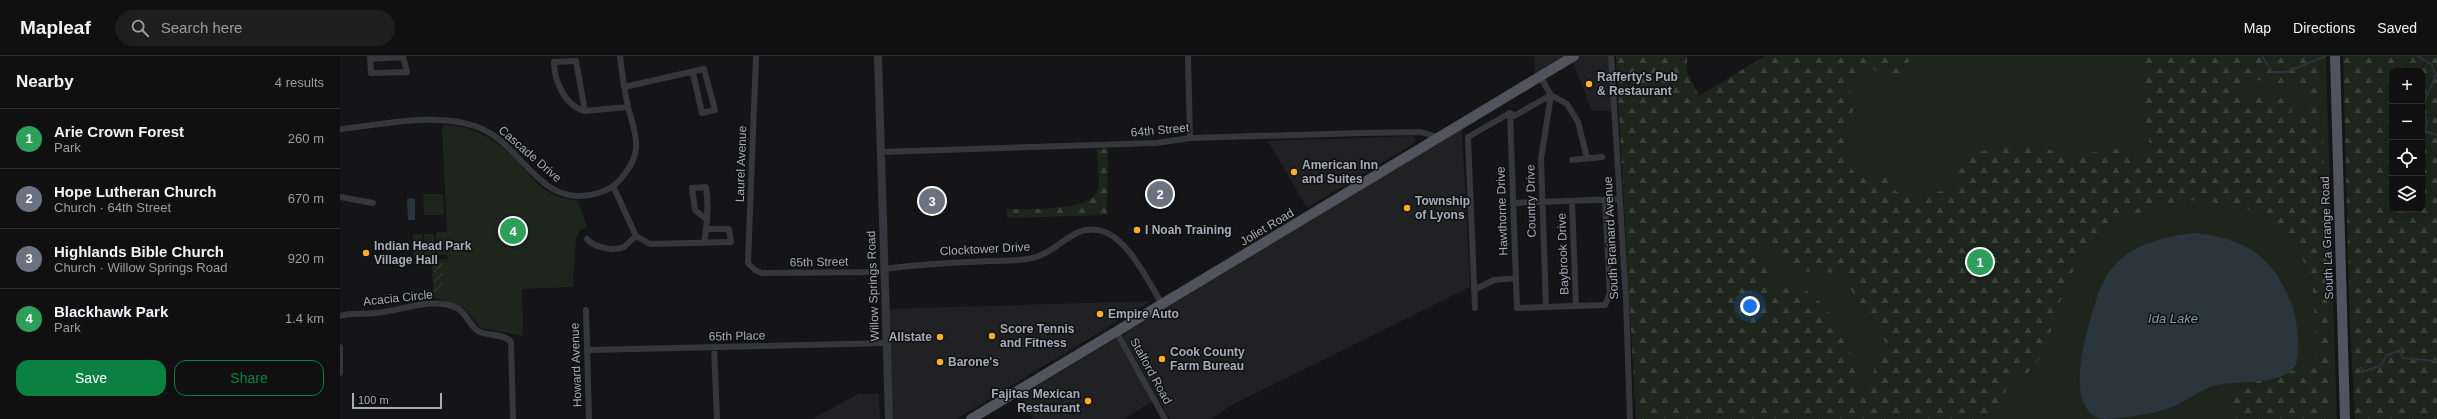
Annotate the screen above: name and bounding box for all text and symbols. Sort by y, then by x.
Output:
search box [115,10,395,46]
text: Mapleaf [20,17,91,38]
icon: search [129,17,151,39]
text: Search here [161,19,242,36]
text: Map [2244,20,2271,36]
text: Directions [2293,20,2355,36]
text: Saved [2377,20,2417,36]
map controls [2389,68,2425,212]
button: + [2389,68,2425,104]
place label: Rafferty's Pub & Restaurant [1597,70,1678,98]
text: Nearby [16,72,74,91]
text: 4 results [275,75,324,90]
marker: Rafferty's Pub & Restaurant [1584,79,1594,89]
button: − [2389,104,2425,140]
street label: 64th Street [1130,120,1191,140]
text: Arie Crown Forest [54,123,184,140]
street label: Cascade Drive [496,123,565,185]
street label: Laurel Avenue [733,125,749,202]
text: 1 [25,131,33,146]
text: 260 m [288,131,324,146]
text: Park [54,140,81,155]
button: locate [2389,140,2425,176]
place label: American Inn and Suites [1302,158,1378,186]
street label: Country Drive [1523,164,1539,238]
street label: Hawthorne Drive [1493,166,1511,256]
marker: American Inn and Suites [1289,167,1299,177]
street label: South Brainard Avenue [1601,176,1621,300]
street label: South La Grange Road [2318,176,2336,300]
button: layers [2389,176,2425,212]
pin: 2 [1147,179,1173,209]
text: Hope Lutheran Church [54,183,217,200]
pin: 3 [919,186,945,216]
text: 2 [25,191,33,206]
text: 670 m [288,191,324,206]
place label: Township of Lyons [1415,194,1470,222]
text: Church · 64th Street [54,200,171,215]
marker: Township of Lyons [1402,203,1412,213]
street label: Joliet Road [1238,206,1296,248]
street label: Baybrook Drive [1555,212,1571,295]
pin: 4 [500,216,526,246]
place label: I Noah Training [1145,223,1232,237]
marker: I Noah Training [1132,225,1142,235]
street label: Willow Springs Road [864,230,882,342]
place label: Indian Head Park Village Hall [374,239,472,267]
street label: Clocktower Drive [939,240,1031,258]
text: Highlands Bible Church [54,243,224,260]
pin: 1 [1967,247,1993,277]
marker: Indian Head Park Village Hall [361,248,371,258]
text: 3 [25,251,33,266]
text: 920 m [288,251,324,266]
street label: 65th Street [790,254,849,270]
text: Church · Willow Springs Road [54,260,227,275]
street label: Acacia Circle [362,287,434,309]
your location [1740,296,1760,316]
text: Blackhawk Park [54,303,168,320]
place label: Empire Auto [1108,307,1179,321]
marker: Empire Auto [1095,309,1105,319]
text: 4 [25,311,33,326]
text: 1.4 km [285,311,324,326]
water label: Ida Lake [2148,311,2198,326]
text: Park [54,320,81,335]
street label: Howard Avenue [568,322,584,407]
place label: Score Tennis and Fitness [1000,322,1075,350]
street label: 65th Place [709,329,766,343]
place label: Allstate [889,330,932,344]
marker: Score Tennis and Fitness [987,331,997,341]
marker: Allstate [935,332,945,342]
street label: Stalford Road [1127,336,1175,406]
place label: Cook County Farm Bureau [1170,345,1245,373]
marker: Cook County Farm Bureau [1157,354,1167,364]
place label: Barone's [948,355,999,369]
marker: Barone's [935,357,945,367]
button: Save [16,360,166,396]
button: Share [174,360,324,396]
place label: Fajitas Mexican Restaurant [991,387,1080,415]
scale bar [352,391,442,410]
text: 100 m [358,394,389,406]
marker: Fajitas Mexican Restaurant [1083,396,1093,406]

